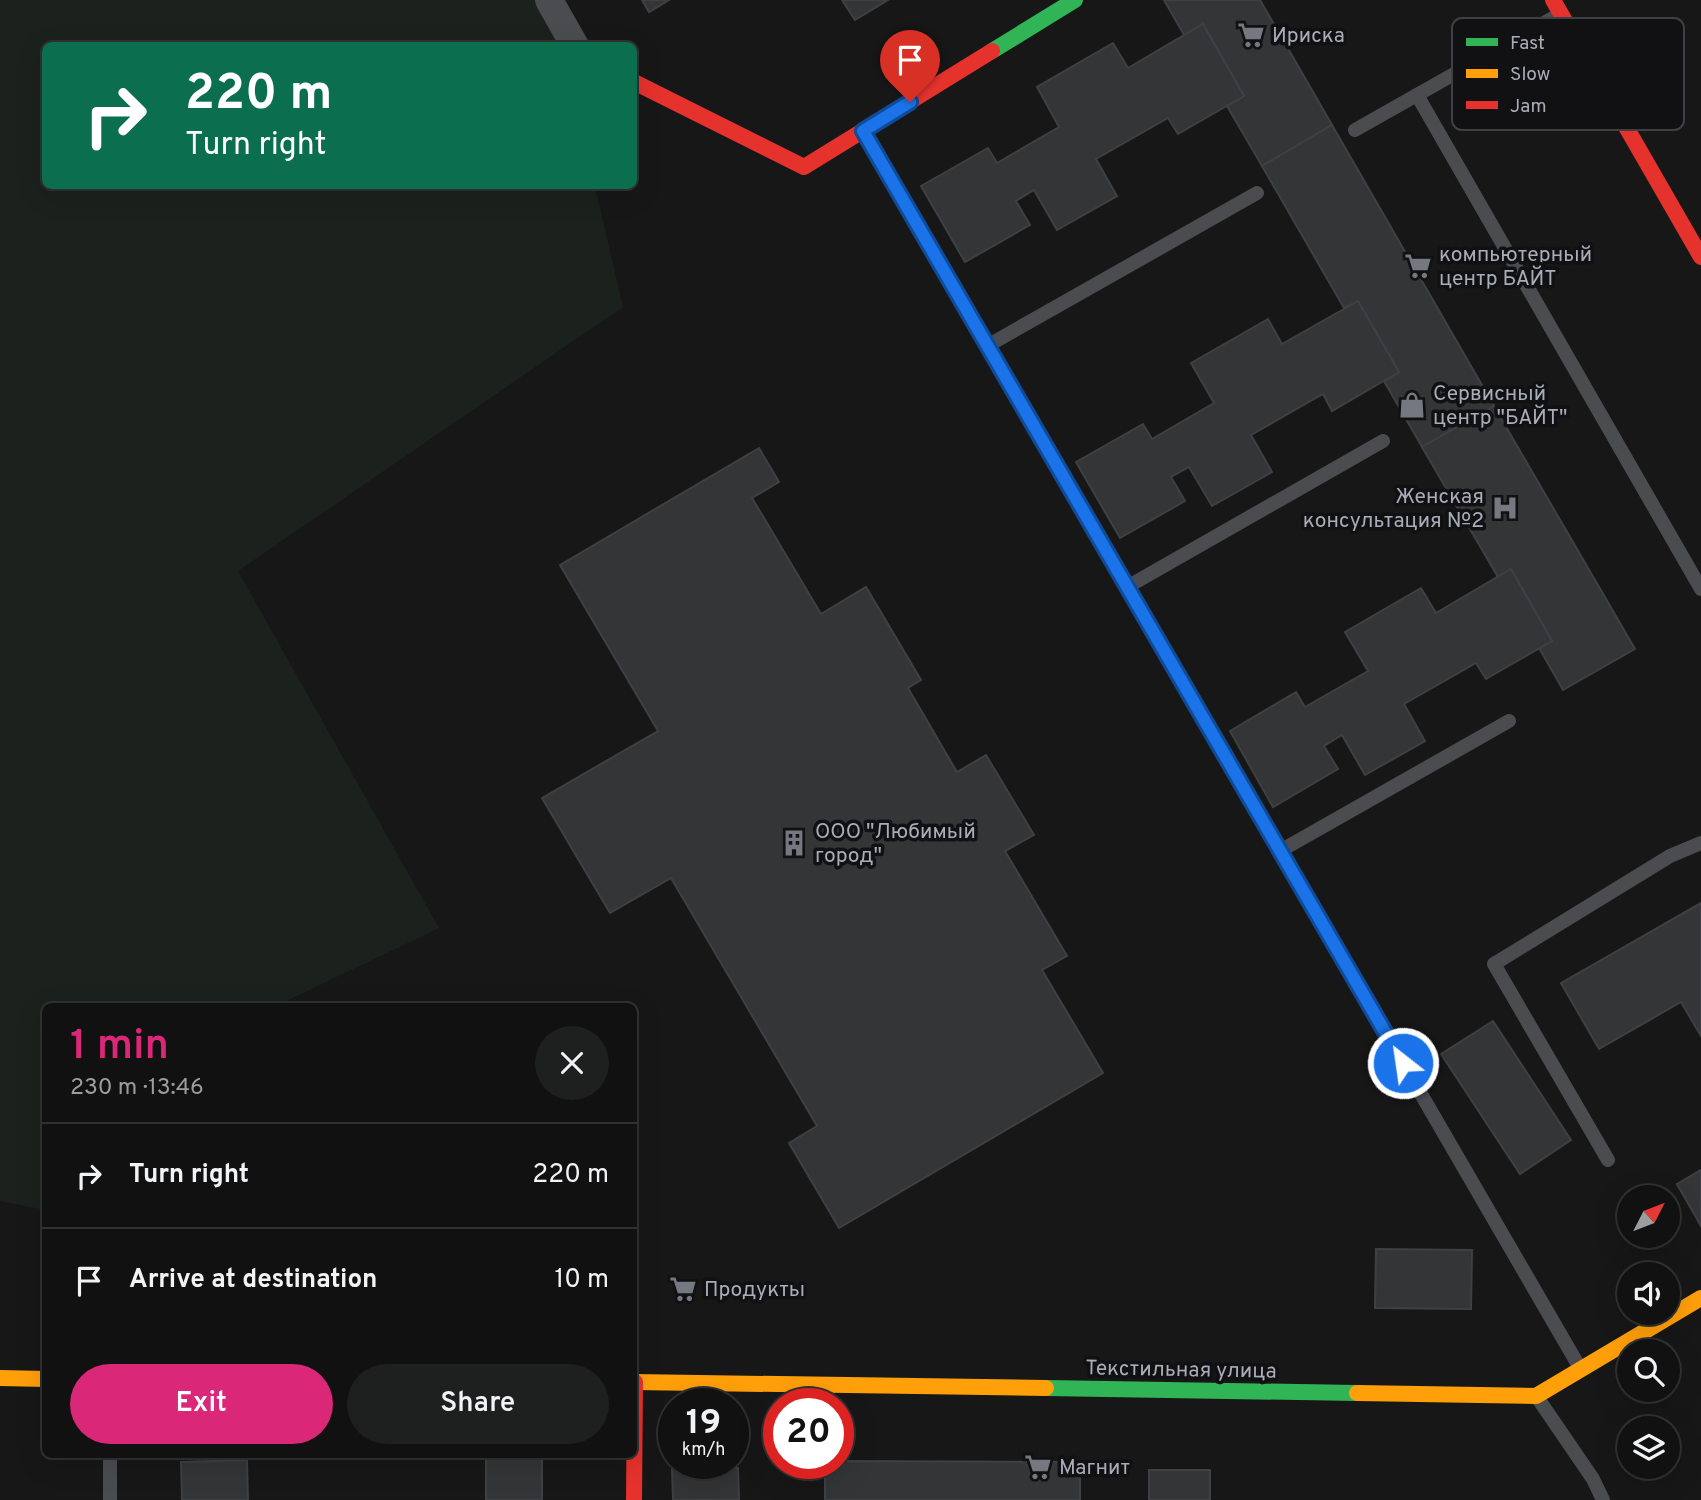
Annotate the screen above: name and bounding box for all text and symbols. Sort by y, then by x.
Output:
legend [1452,18,1684,130]
supermarket icon: Ириска [1236,20,1266,50]
place label: Ириска [1272,23,1345,50]
pin [880,30,940,102]
text: Fast [1510,32,1545,56]
icon: arrive [891,41,929,79]
text: Slow [1510,63,1550,87]
text: 220 m [185,65,332,127]
icon: right [70,70,161,161]
text: Jam [1510,95,1547,119]
text: Turn right [185,126,327,166]
place label: компьютерный центр БАЙТ [1439,242,1592,293]
supermarket icon: компьютерный центр БАЙТ [1403,251,1433,281]
place label: Сервисный центр "БАЙТ" [1433,381,1567,432]
shop icon: Сервисный центр "БАЙТ" [1397,390,1427,420]
place label: Женская консультация №2 [1303,484,1484,535]
hospital icon: Женская консультация №2 [1490,493,1520,523]
place label: ООО "Любимый город" [815,819,976,870]
building icon: ООО "Любимый город" [779,828,809,858]
text: 1 min [70,1021,169,1074]
button: close [535,1026,609,1100]
position arrow [1366,1026,1440,1100]
text: 230 m · 13:46 [70,1074,204,1103]
icon: right [70,1157,108,1195]
text: Turn right [129,1159,249,1192]
text: 220 m [532,1159,609,1192]
north arrow [1617,1185,1680,1248]
map controls [1617,1185,1680,1479]
icon: arrive [70,1262,108,1300]
button: sound [1617,1262,1680,1325]
text: Arrive at destination [129,1264,377,1297]
text: 10 m [554,1264,609,1297]
supermarket icon: Продукты [668,1274,698,1304]
place label: Продукты [704,1277,805,1304]
button: search [1617,1339,1680,1402]
street label: Текстильная улица [1085,1355,1277,1386]
button: Exit [70,1364,333,1444]
button: Share [347,1364,609,1444]
speed limit sign: 20 [763,1388,854,1479]
text: 19 [686,1402,721,1446]
button: layers [1617,1416,1680,1479]
text: km/h [682,1439,725,1462]
supermarket icon: Магнит [1023,1452,1053,1482]
place label: Магнит [1059,1455,1130,1482]

